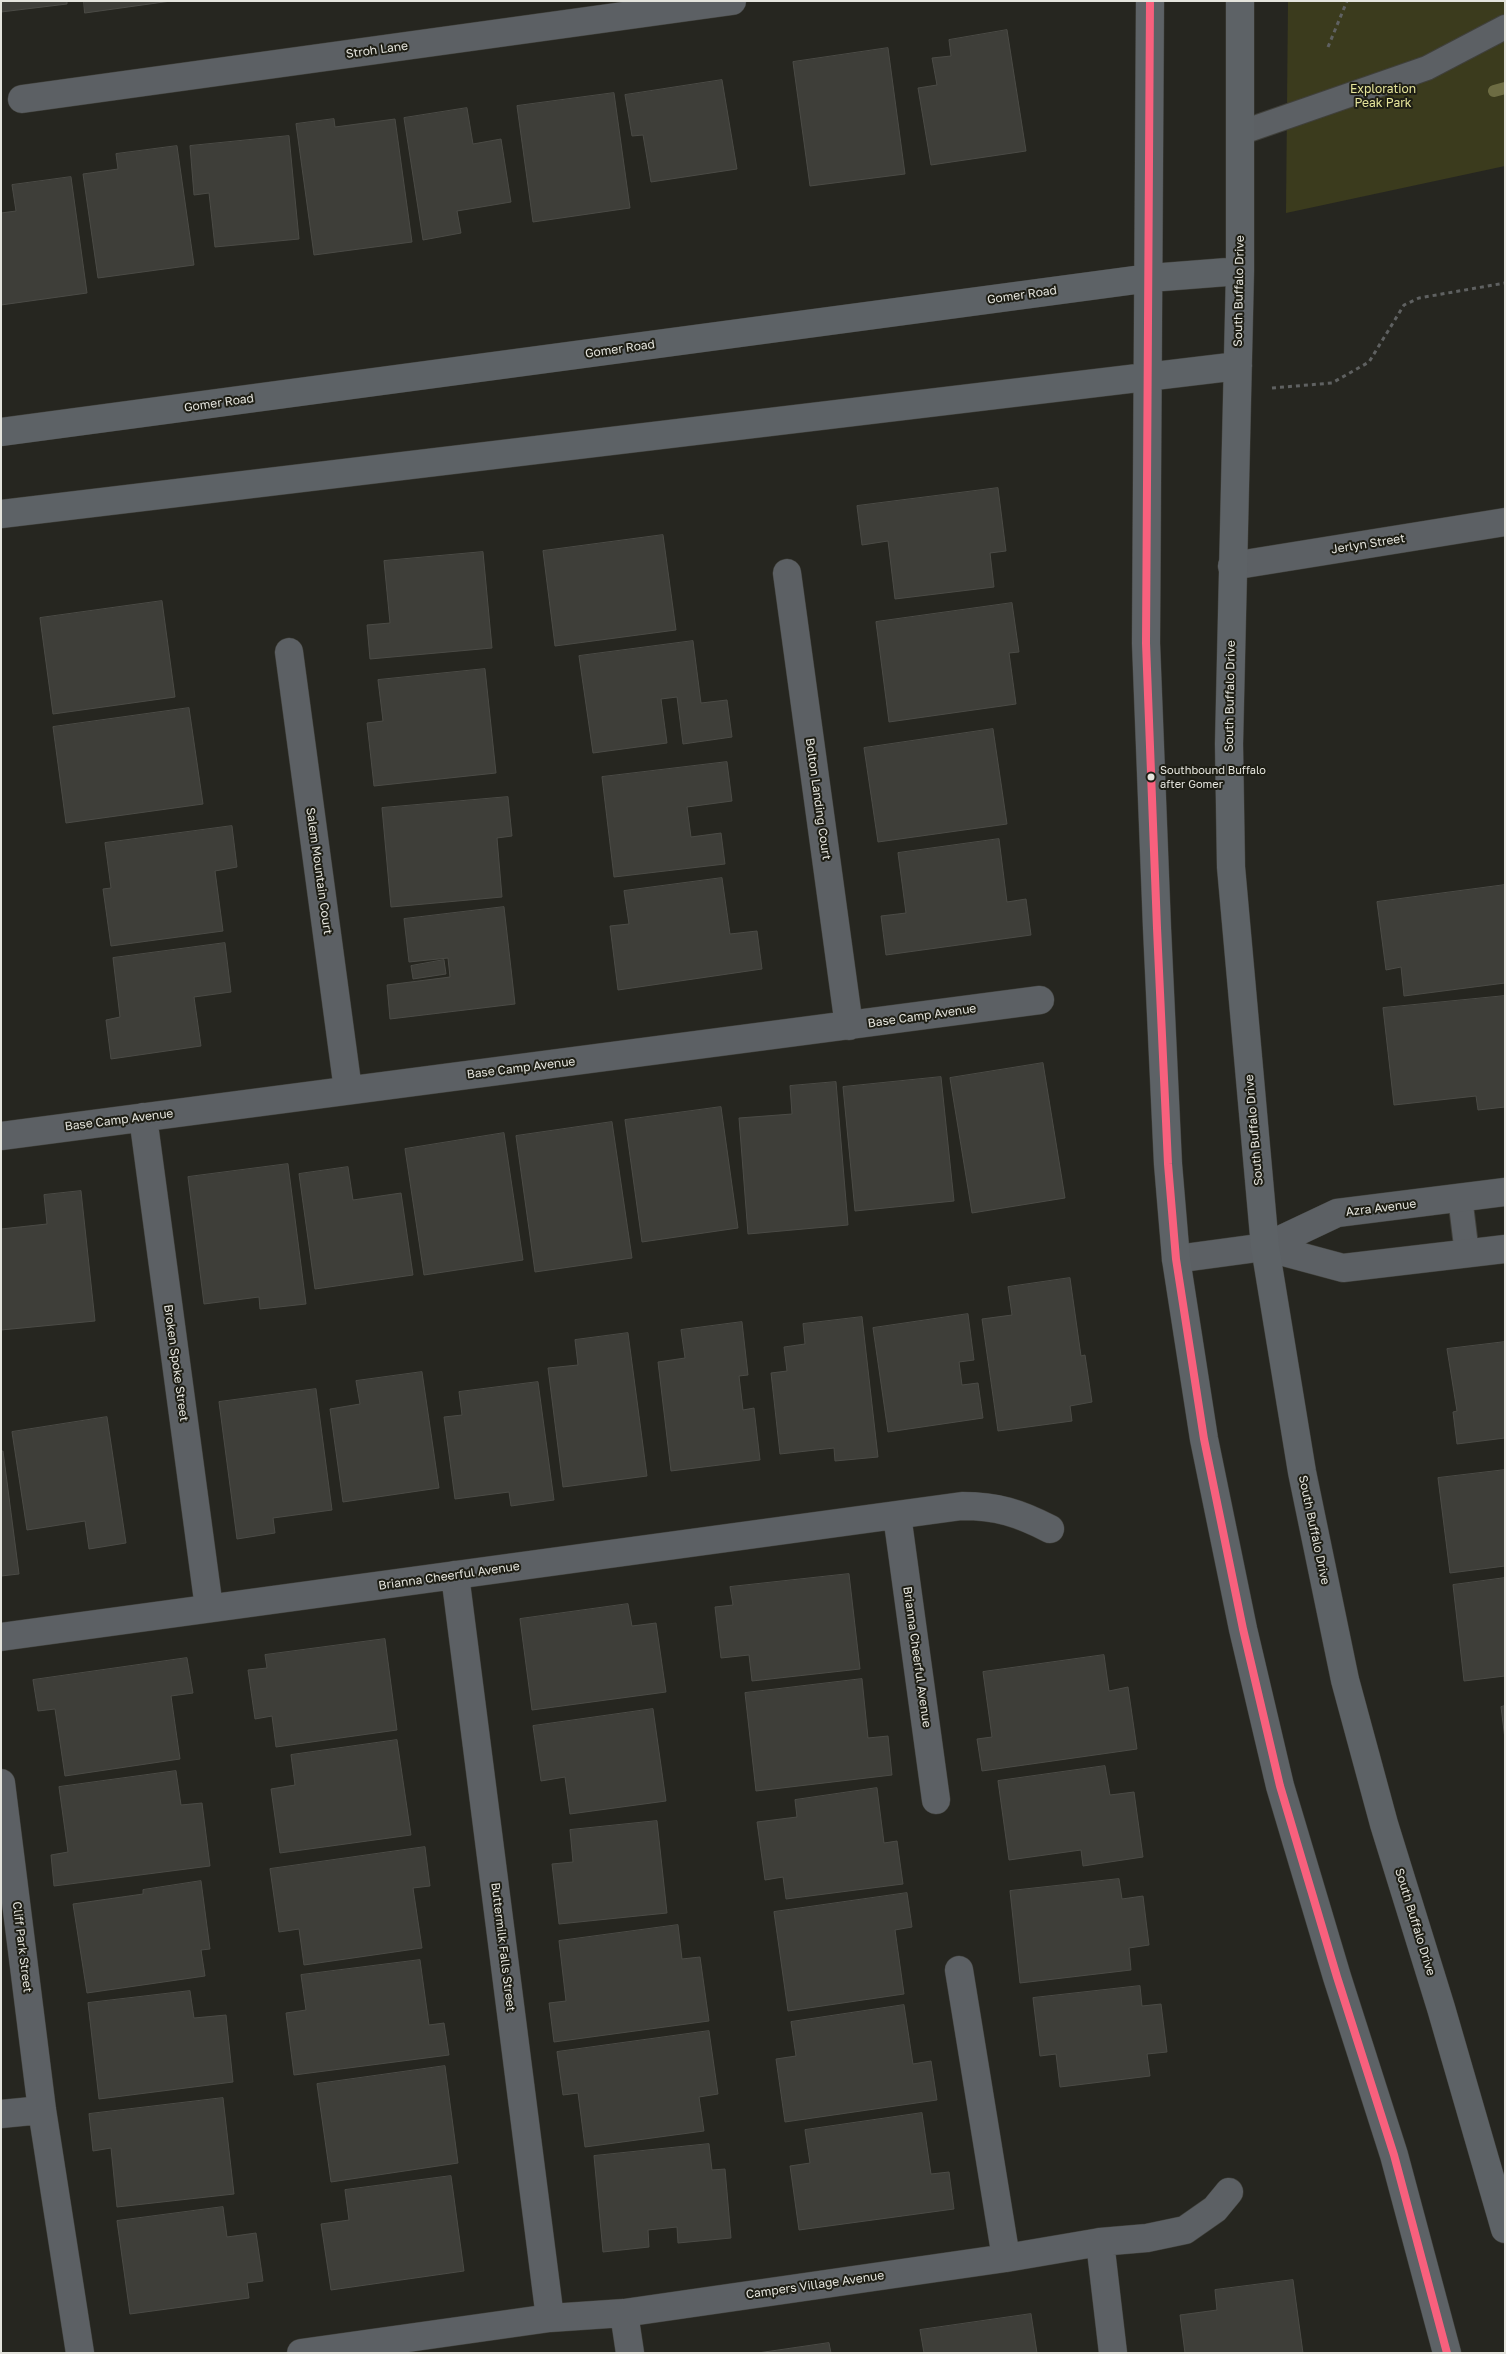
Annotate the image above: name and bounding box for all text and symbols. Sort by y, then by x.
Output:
street label: Stroh Lane [345,39,409,61]
park label: Exploration Peak Park [1350,82,1416,110]
street label: South Buffalo Drive [1231,235,1247,347]
street label: Gomer Road [986,283,1058,307]
street label: Gomer Road [584,337,656,361]
street label: Gomer Road [183,391,255,415]
street label: Jerlyn Street [1330,531,1406,557]
street label: South Buffalo Drive [1222,640,1238,752]
street label: Bolton Landing Court [802,737,834,861]
place label: Southbound Buffalo after Gomer [1160,764,1266,790]
marker: Southbound Buffalo after Gomer [1146,772,1156,782]
street label: Salem Mountain Court [303,806,335,936]
street label: Base Camp Avenue [867,1001,977,1031]
street label: Base Camp Avenue [466,1054,576,1082]
street label: South Buffalo Drive [1242,1074,1266,1186]
street label: Base Camp Avenue [64,1106,174,1134]
street label: Azra Avenue [1345,1197,1417,1219]
street label: Broken Spoke Street [161,1304,191,1422]
street label: South Buffalo Drive [1295,1474,1333,1586]
street label: Brianna Cheerful Avenue [377,1559,521,1593]
street label: Brianna Cheerful Avenue [900,1585,934,1729]
street label: South Buffalo Drive [1392,1866,1438,1978]
street label: Buttermilk Falls Street [488,1882,518,2012]
street label: Cliff Park Street [9,1901,35,1993]
street label: Campers Village Avenue [745,2268,885,2302]

